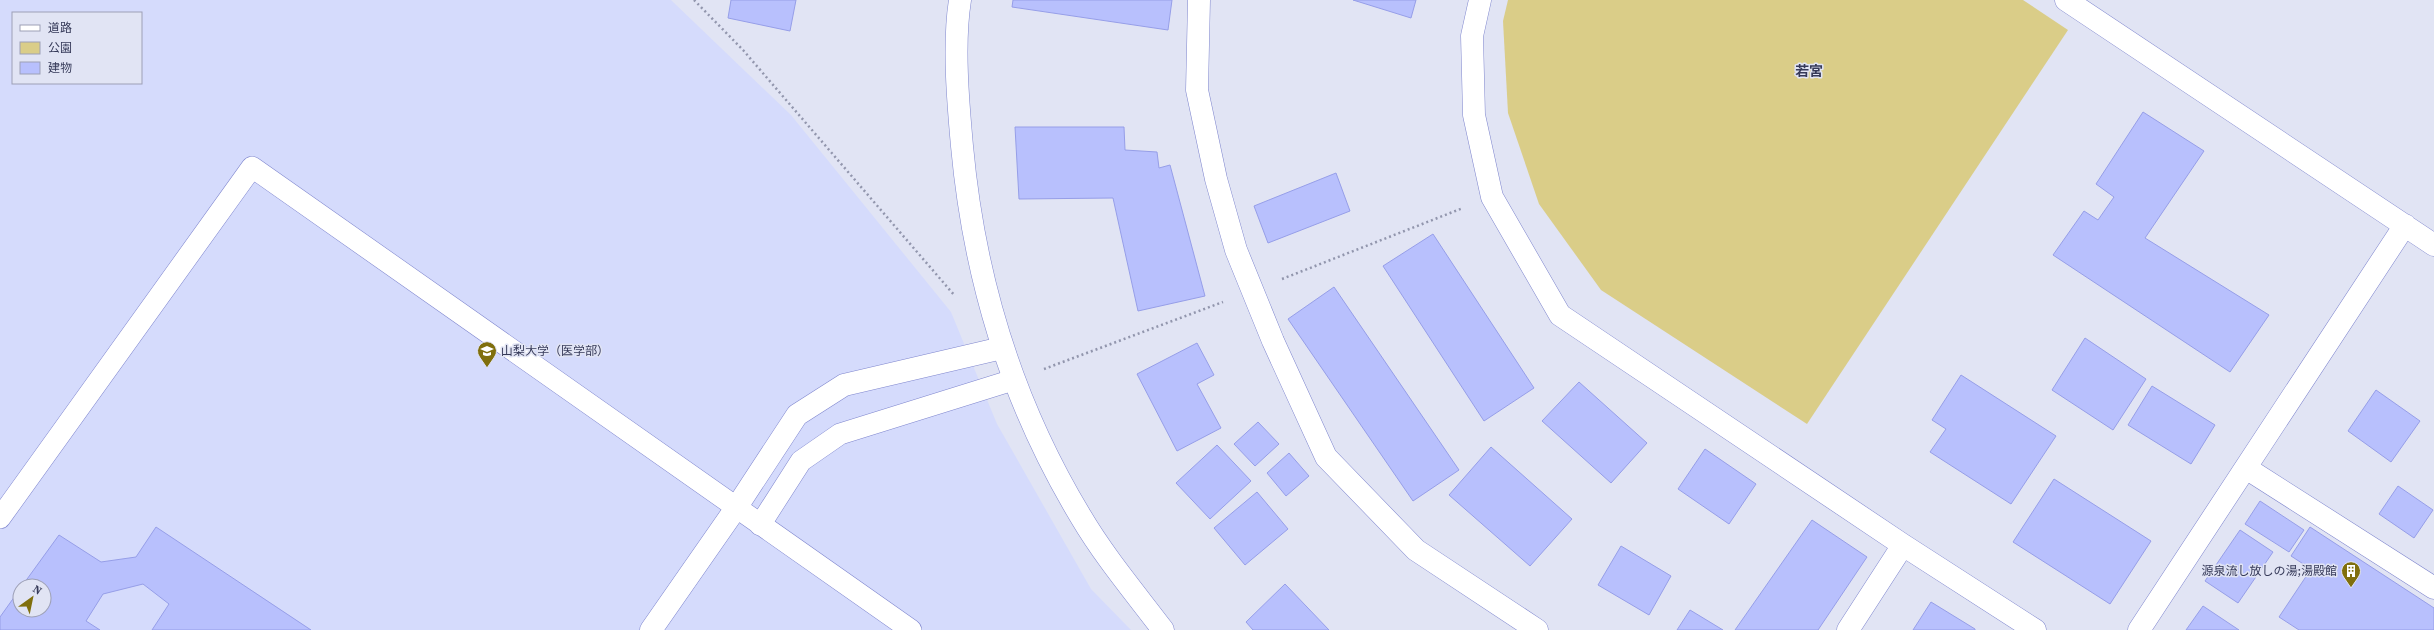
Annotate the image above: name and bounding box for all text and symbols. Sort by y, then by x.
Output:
legend [12,12,142,84]
text: 道路 [48,20,72,36]
text: 公園 [48,40,72,56]
text: 建物 [48,60,72,76]
district label: 若宮 [1795,61,1823,81]
school or university icon: 山梨大学（医学部） [476,340,498,368]
place label: 山梨大学（医学部） [501,343,609,359]
building icon: 源泉流し放しの湯;湯殿館 [2340,560,2362,588]
place label: 源泉流し放しの湯;湯殿館 [2201,563,2337,579]
north arrow [12,578,52,618]
text: N [30,582,45,599]

